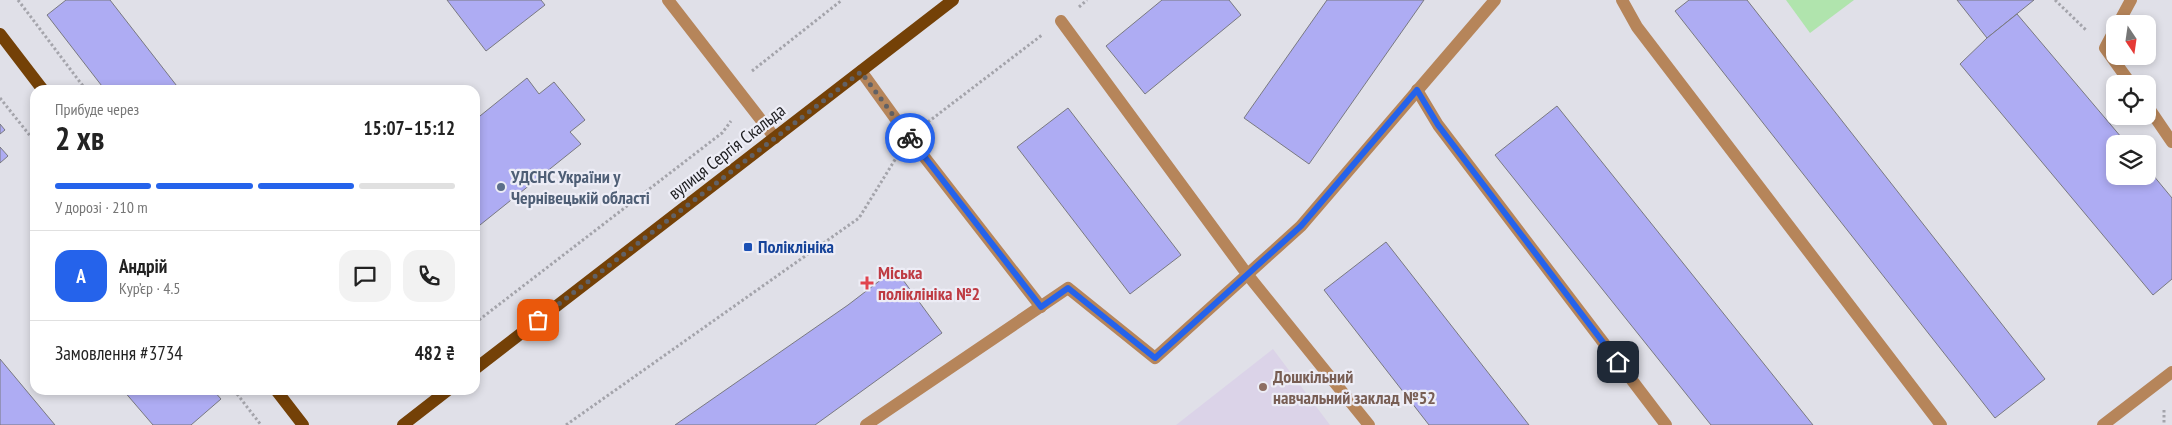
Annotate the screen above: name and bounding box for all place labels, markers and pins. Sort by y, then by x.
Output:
place label: УДСНС України у Чернівецькій області [510,165,650,209]
marker: УДСНС України у Чернівецькій області [495,181,507,193]
place label: Поліклініка [758,235,834,258]
marker: Поліклініка [742,241,754,253]
place label: Міська поліклініка №2 [878,261,980,305]
marker: Міська поліклініка №2 [860,276,874,290]
pin [517,299,559,341]
pin [1597,341,1639,383]
place label: Дошкільний навчальний заклад №52 [1273,365,1436,409]
marker: Дошкільний навчальний заклад №52 [1257,381,1269,393]

